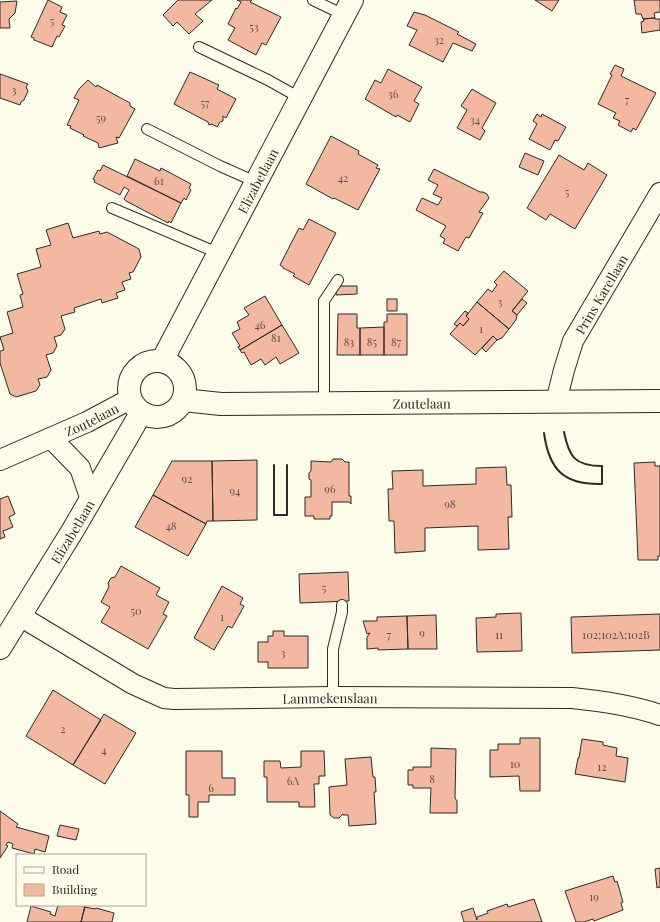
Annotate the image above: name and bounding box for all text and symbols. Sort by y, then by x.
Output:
house number: 5 [50,13,55,28]
house number: 53 [249,19,259,34]
house number: 32 [434,32,444,47]
house number: 3 [12,82,17,97]
house number: 36 [388,86,399,101]
house number: 7 [625,92,630,107]
house number: 57 [200,95,210,110]
house number: 59 [96,110,106,125]
house number: 34 [470,112,481,127]
street label: Elizabetlaan [233,145,281,216]
house number: 42 [338,170,348,185]
house number: 61 [154,173,164,188]
house number: 5 [565,184,570,199]
street label: Prins Karellaan [571,251,631,337]
house number: 3 [498,294,503,309]
house number: 46 [254,317,266,332]
house number: 1 [479,321,483,336]
house number: 81 [271,330,281,345]
house number: 83 [344,334,354,349]
house number: 85 [367,334,378,349]
house number: 87 [391,334,402,349]
street label: Zoutelaan [393,394,451,411]
street label: Zoutelaan [62,398,121,439]
house number: 92 [182,471,192,486]
house number: 96 [324,481,336,496]
house number: 94 [229,483,241,498]
street label: Elizabetlaan [46,496,97,566]
house number: 98 [444,496,456,511]
house number: 48 [165,518,177,533]
house number: 5 [322,580,327,595]
house number: 50 [130,603,142,618]
house number: 1 [220,609,224,624]
house number: 9 [419,625,425,640]
house number: 7 [387,627,392,642]
house number: 11 [495,627,503,642]
house number: 102;102A;102B [582,627,650,642]
house number: 3 [281,645,286,660]
street label: Lammekenslaan [282,688,378,706]
house number: 2 [60,721,66,736]
house number: 4 [101,742,107,757]
house number: 10 [510,756,521,771]
house number: 12 [597,759,607,774]
house number: 8 [429,771,435,786]
house number: 6A [287,773,299,788]
house number: 6 [208,780,214,795]
legend [16,854,146,906]
text: Road [52,861,79,877]
text: Building [52,881,98,897]
house number: 19 [589,889,599,904]

